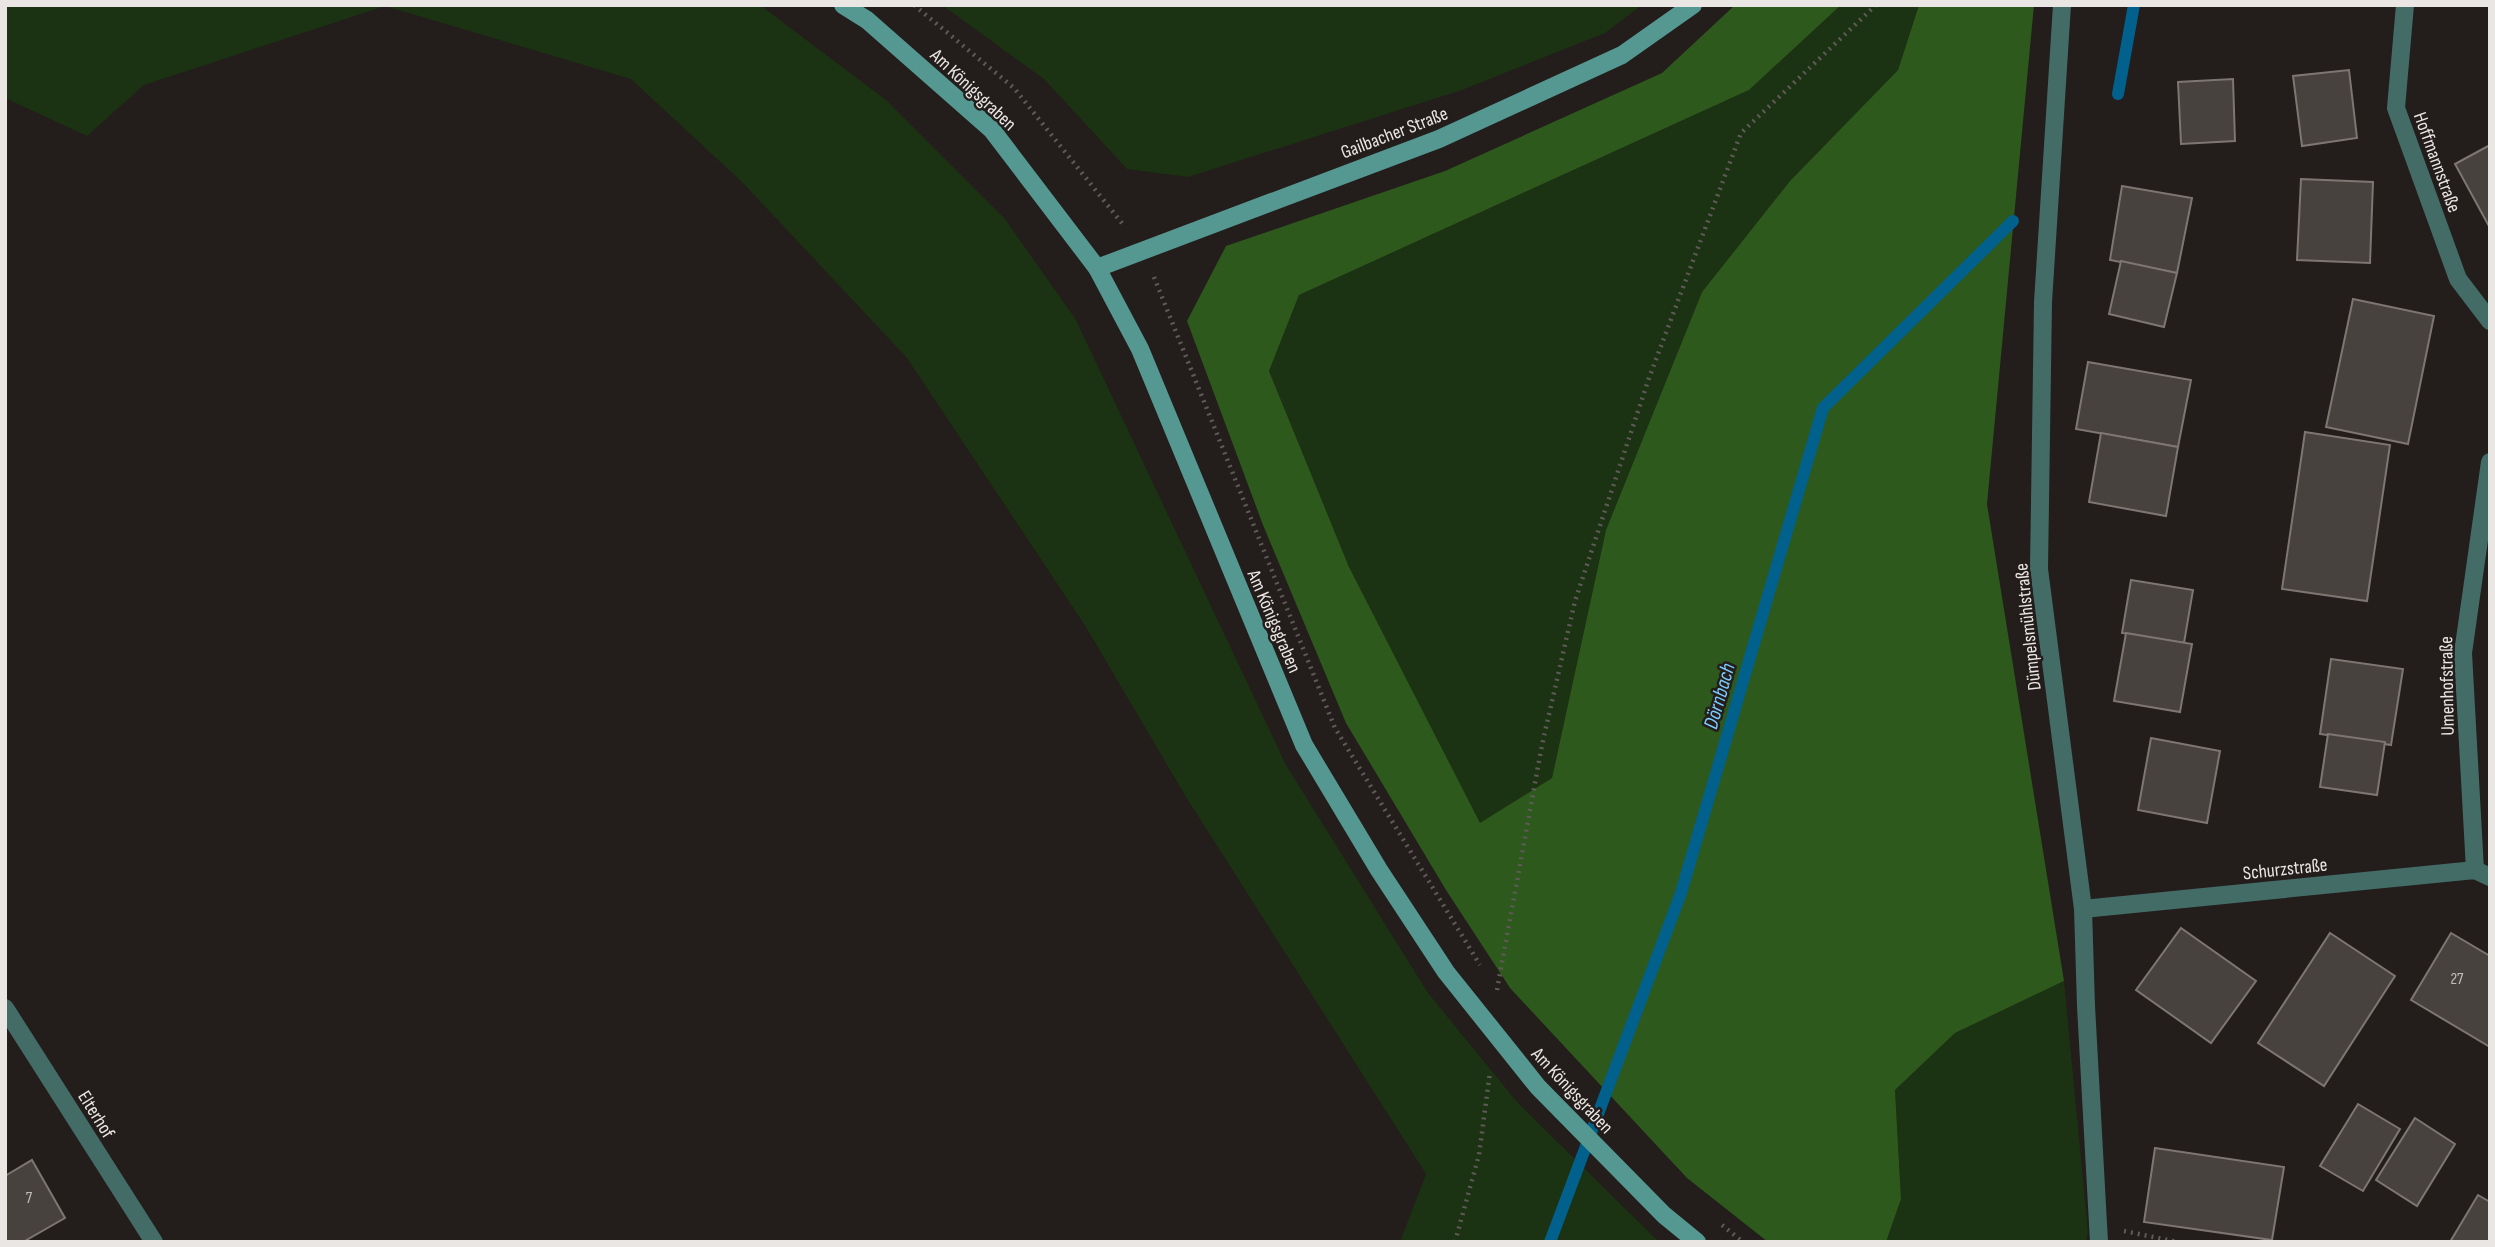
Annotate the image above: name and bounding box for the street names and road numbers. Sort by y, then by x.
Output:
street label: Am Königsgraben [924,44,1021,136]
street label: Gailbacher Straße [1338,102,1451,164]
street label: Hoffmannstraße [2408,109,2465,216]
street label: Dümpelsmühlstraße [2010,562,2047,692]
street label: Am Königsgraben [1241,566,1306,676]
street label: Umenhofstraße [2435,636,2460,736]
street label: Schurzstraße [2242,854,2329,885]
street label: Am Königsgraben [1525,1042,1618,1139]
street label: Elterhof [72,1087,119,1143]

